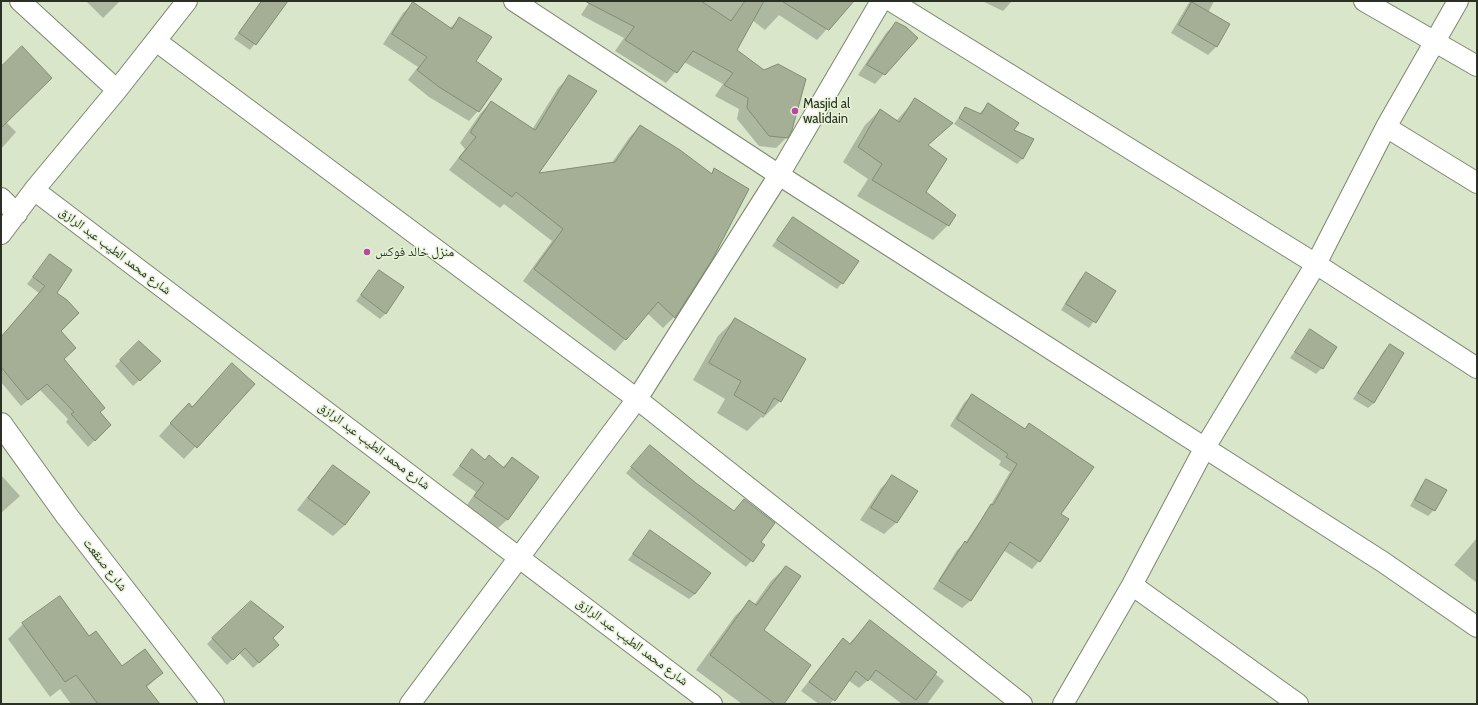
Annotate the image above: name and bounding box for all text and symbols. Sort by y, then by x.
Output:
place label: Masjid al walidain [803,96,850,127]
marker: Masjid al walidain [790,106,800,116]
street label: شارع محمد الطيب عبد الرازق [56,204,174,298]
place label: منزل خالد فوكس [375,244,454,260]
marker: منزل خالد فوكس [362,247,372,257]
street label: شارع محمد الطيب عبد الرازق [315,399,433,493]
street label: شارع صنقعت [80,535,130,595]
street label: شارع محمد الطيب عبد الرازق [573,595,691,689]

